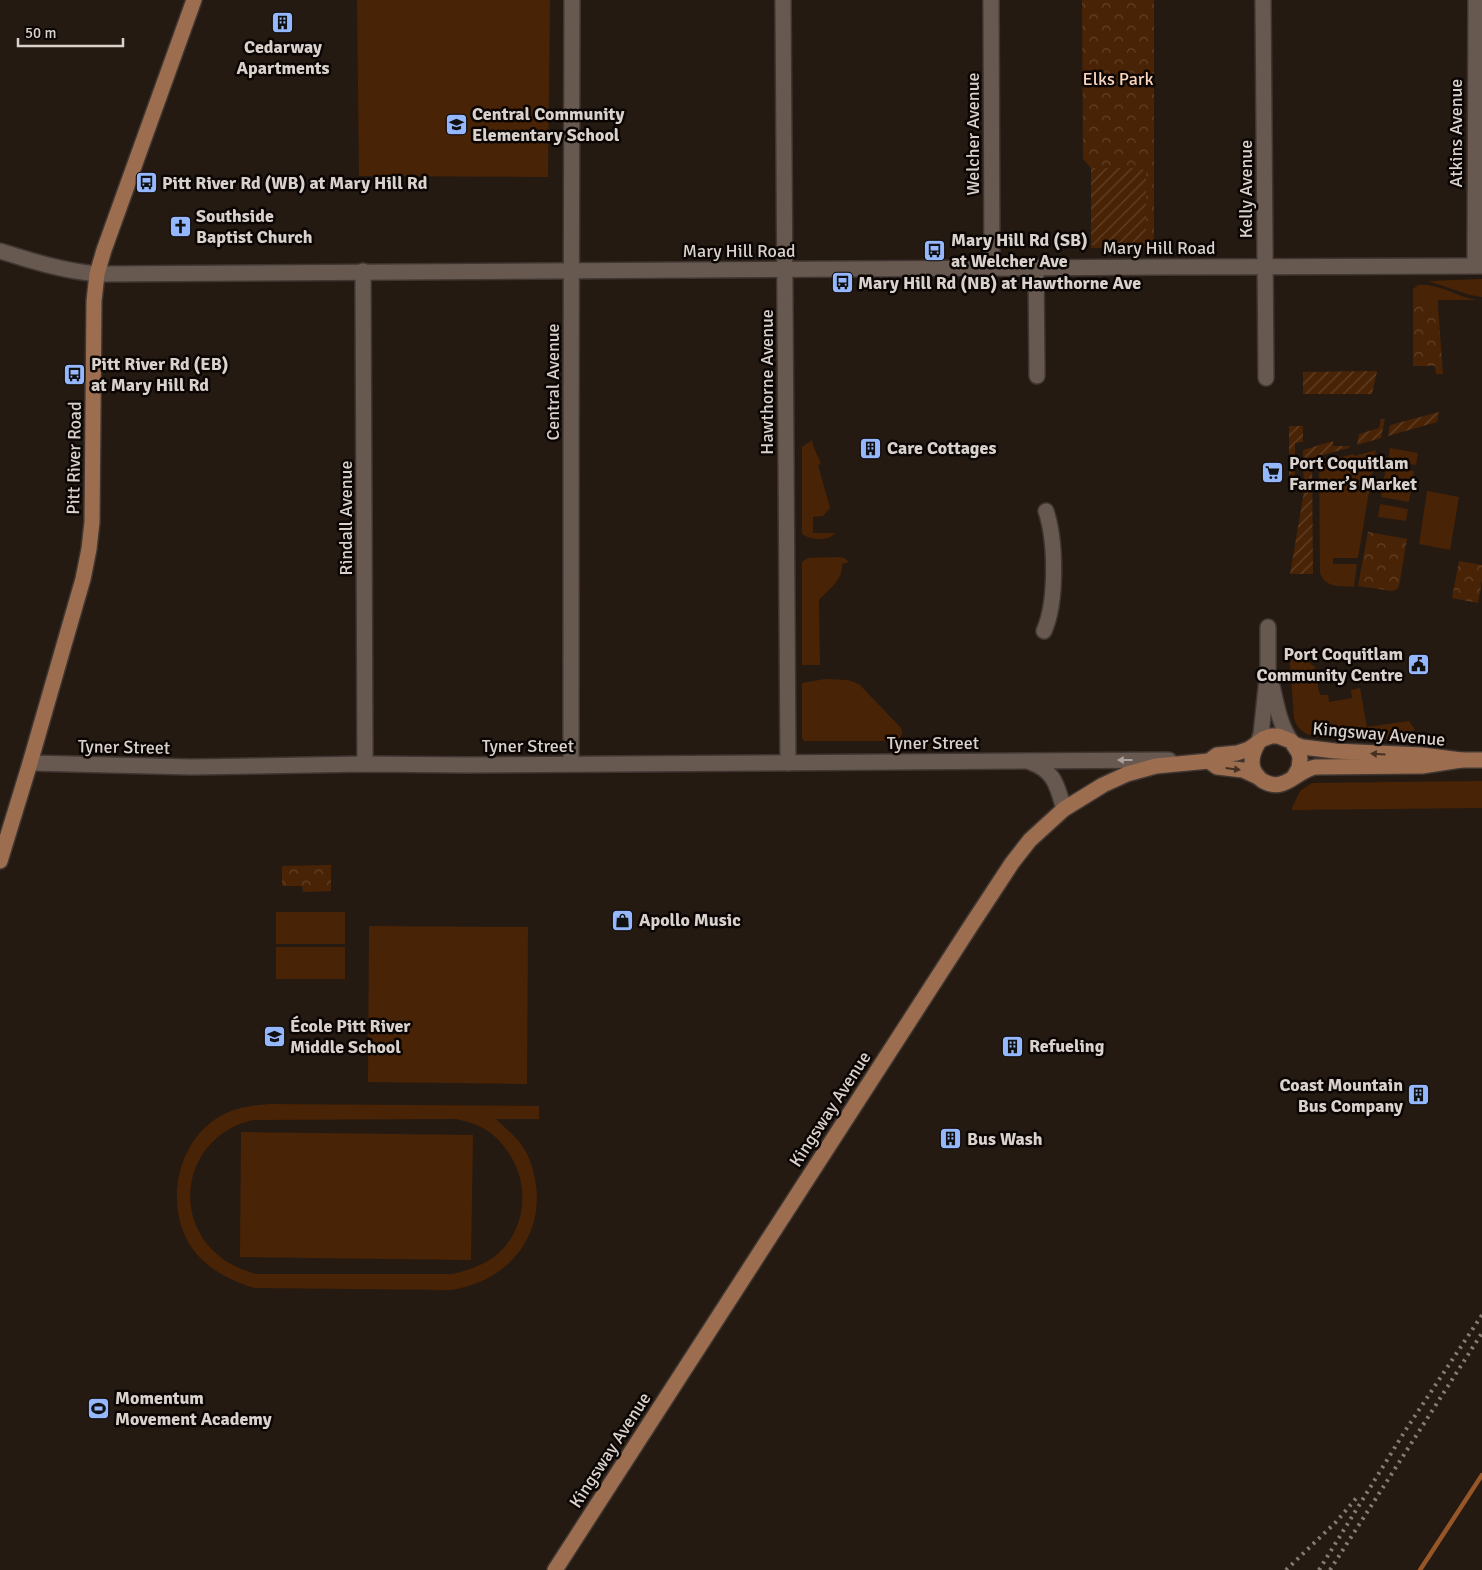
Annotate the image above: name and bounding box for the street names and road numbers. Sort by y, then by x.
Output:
street label: Welcher Avenue [962,73,984,195]
street label: Atkins Avenue [1445,79,1467,187]
street label: Kelly Avenue [1235,140,1257,238]
street label: Mary Hill Road [1103,237,1216,259]
street label: Mary Hill Road [683,240,796,262]
street label: Hawthorne Avenue [756,309,778,455]
street label: Central Avenue [542,323,564,441]
street label: Pitt River Road [62,401,86,515]
street label: Rindall Avenue [335,461,357,575]
street label: Kingsway Avenue [1312,717,1446,751]
street label: Tyner Street [887,732,979,754]
street label: Tyner Street [78,735,170,759]
street label: Tyner Street [482,735,574,757]
street label: Kingsway Avenue [784,1047,876,1171]
street label: Kingsway Avenue [564,1388,656,1512]

